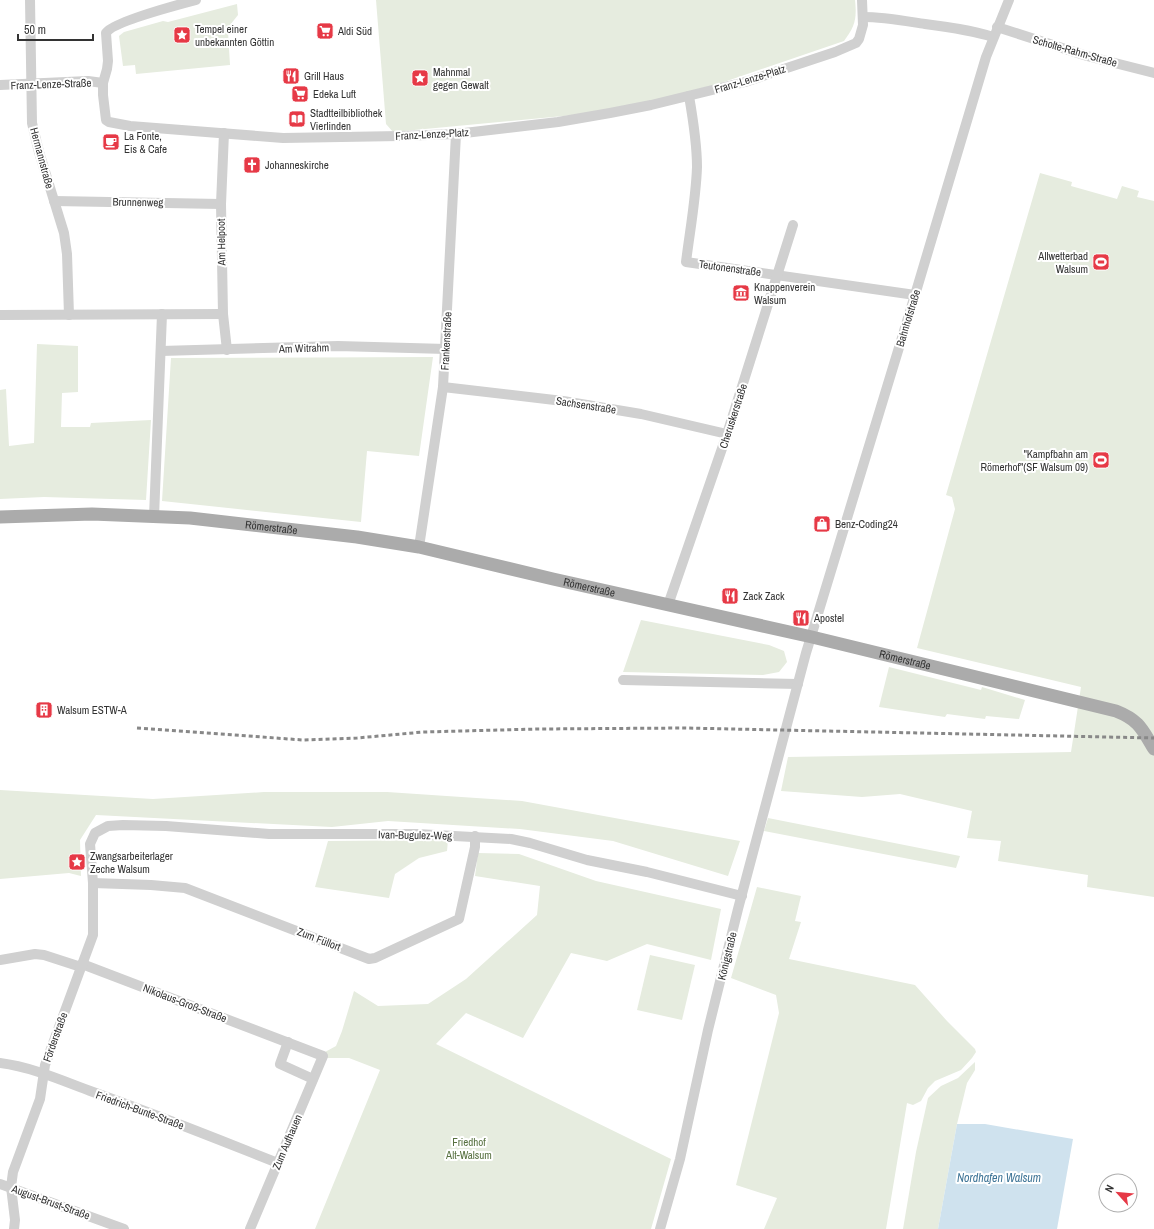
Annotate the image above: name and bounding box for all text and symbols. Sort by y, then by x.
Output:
scale bar [18,16,93,42]
supermarket icon: Aldi Süd [315,21,335,41]
text: 50 m [24,22,46,38]
place label: Tempel einer unbekannten Göttin [195,22,274,49]
place label: Aldi Süd [337,24,372,38]
place icon: Tempel einer unbekannten Göttin [172,25,192,45]
street label: Scholte-Rahm-Straße [1031,32,1119,70]
street label: Franz-Lenze-Platz [713,61,788,96]
place label: Mahnmal gegen Gewalt [433,65,489,92]
restaurant icon: Grill Haus [281,66,301,86]
place icon: Mahnmal gegen Gewalt [410,68,430,88]
place label: Grill Haus [304,69,345,83]
street label: Franz-Lenze-Straße [10,76,92,92]
supermarket icon: Edeka Luft [290,84,310,104]
place label: Edeka Luft [313,87,357,101]
place label: Stadtteilbibliothek Vierlinden [310,106,383,133]
library icon: Stadtteilbibliothek Vierlinden [287,109,307,129]
street label: Franz-Lenze-Platz [395,125,470,143]
street label: Hermannstraße [27,126,57,190]
place label: La Fonte, Eis & Cafe [124,129,167,156]
cafe icon: La Fonte, Eis & Cafe [101,132,121,152]
church icon: Johanneskirche [242,155,262,175]
place label: Johanneskirche [265,158,329,172]
street label: Brunnenweg [113,195,163,209]
street label: Am Helpoot [214,218,228,267]
place label: Allwetterbad Walsum [1037,249,1088,276]
sports icon: Allwetterbad Walsum [1091,252,1111,272]
street label: Teutonenstraße [698,257,762,279]
place label: Knappenverein Walsum [754,280,815,307]
museum icon: Knappenverein Walsum [731,283,751,303]
street label: Bahnhofstraße [893,288,923,348]
street label: Frankenstraße [437,311,455,371]
street label: Am Witrahm [278,340,329,356]
street label: Cheruskerstraße [716,382,750,450]
street label: Sachsenstraße [555,393,617,417]
place label: "Kampfbahn am Römerhof"(SF Walsum 09) [980,447,1088,474]
sports icon: "Kampfbahn am Römerhof"(SF Walsum 09) [1091,450,1111,470]
shop icon: Benz-Coding24 [812,514,832,534]
street label: Römerstraße [244,517,298,537]
place label: Benz-Coding24 [835,517,898,531]
street label: Römerstraße [562,575,617,600]
restaurant icon: Zack Zack [720,586,740,606]
place label: Zack Zack [743,589,785,603]
restaurant icon: Apostel [791,608,811,628]
place label: Apostel [813,611,844,625]
street label: Römerstraße [878,647,932,673]
building icon: Walsum ESTW-A [34,700,54,720]
place label: Walsum ESTW-A [57,703,128,717]
street label: Ivan-Bugulez-Weg [378,827,452,843]
place label: Zwangsarbeiterlager Zeche Walsum [90,849,173,876]
place icon: Zwangsarbeiterlager Zeche Walsum [67,852,87,872]
street label: Zum Füllort [295,924,343,954]
street label: Königstraße [714,930,740,982]
street label: Nikolaus-Groß-Straße [141,981,229,1025]
street label: Förderstraße [40,1010,70,1064]
street label: Friedrich-Bunte-Straße [94,1088,186,1132]
street label: Zum Aufhauen [269,1112,305,1172]
park label: Friedhof Alt-Walsum [445,1135,492,1162]
water label: Nordhafen Walsum [957,1170,1041,1186]
north arrow [1098,1173,1138,1213]
street label: August-Brust-Straße [9,1181,92,1223]
text: N [1101,1182,1117,1195]

